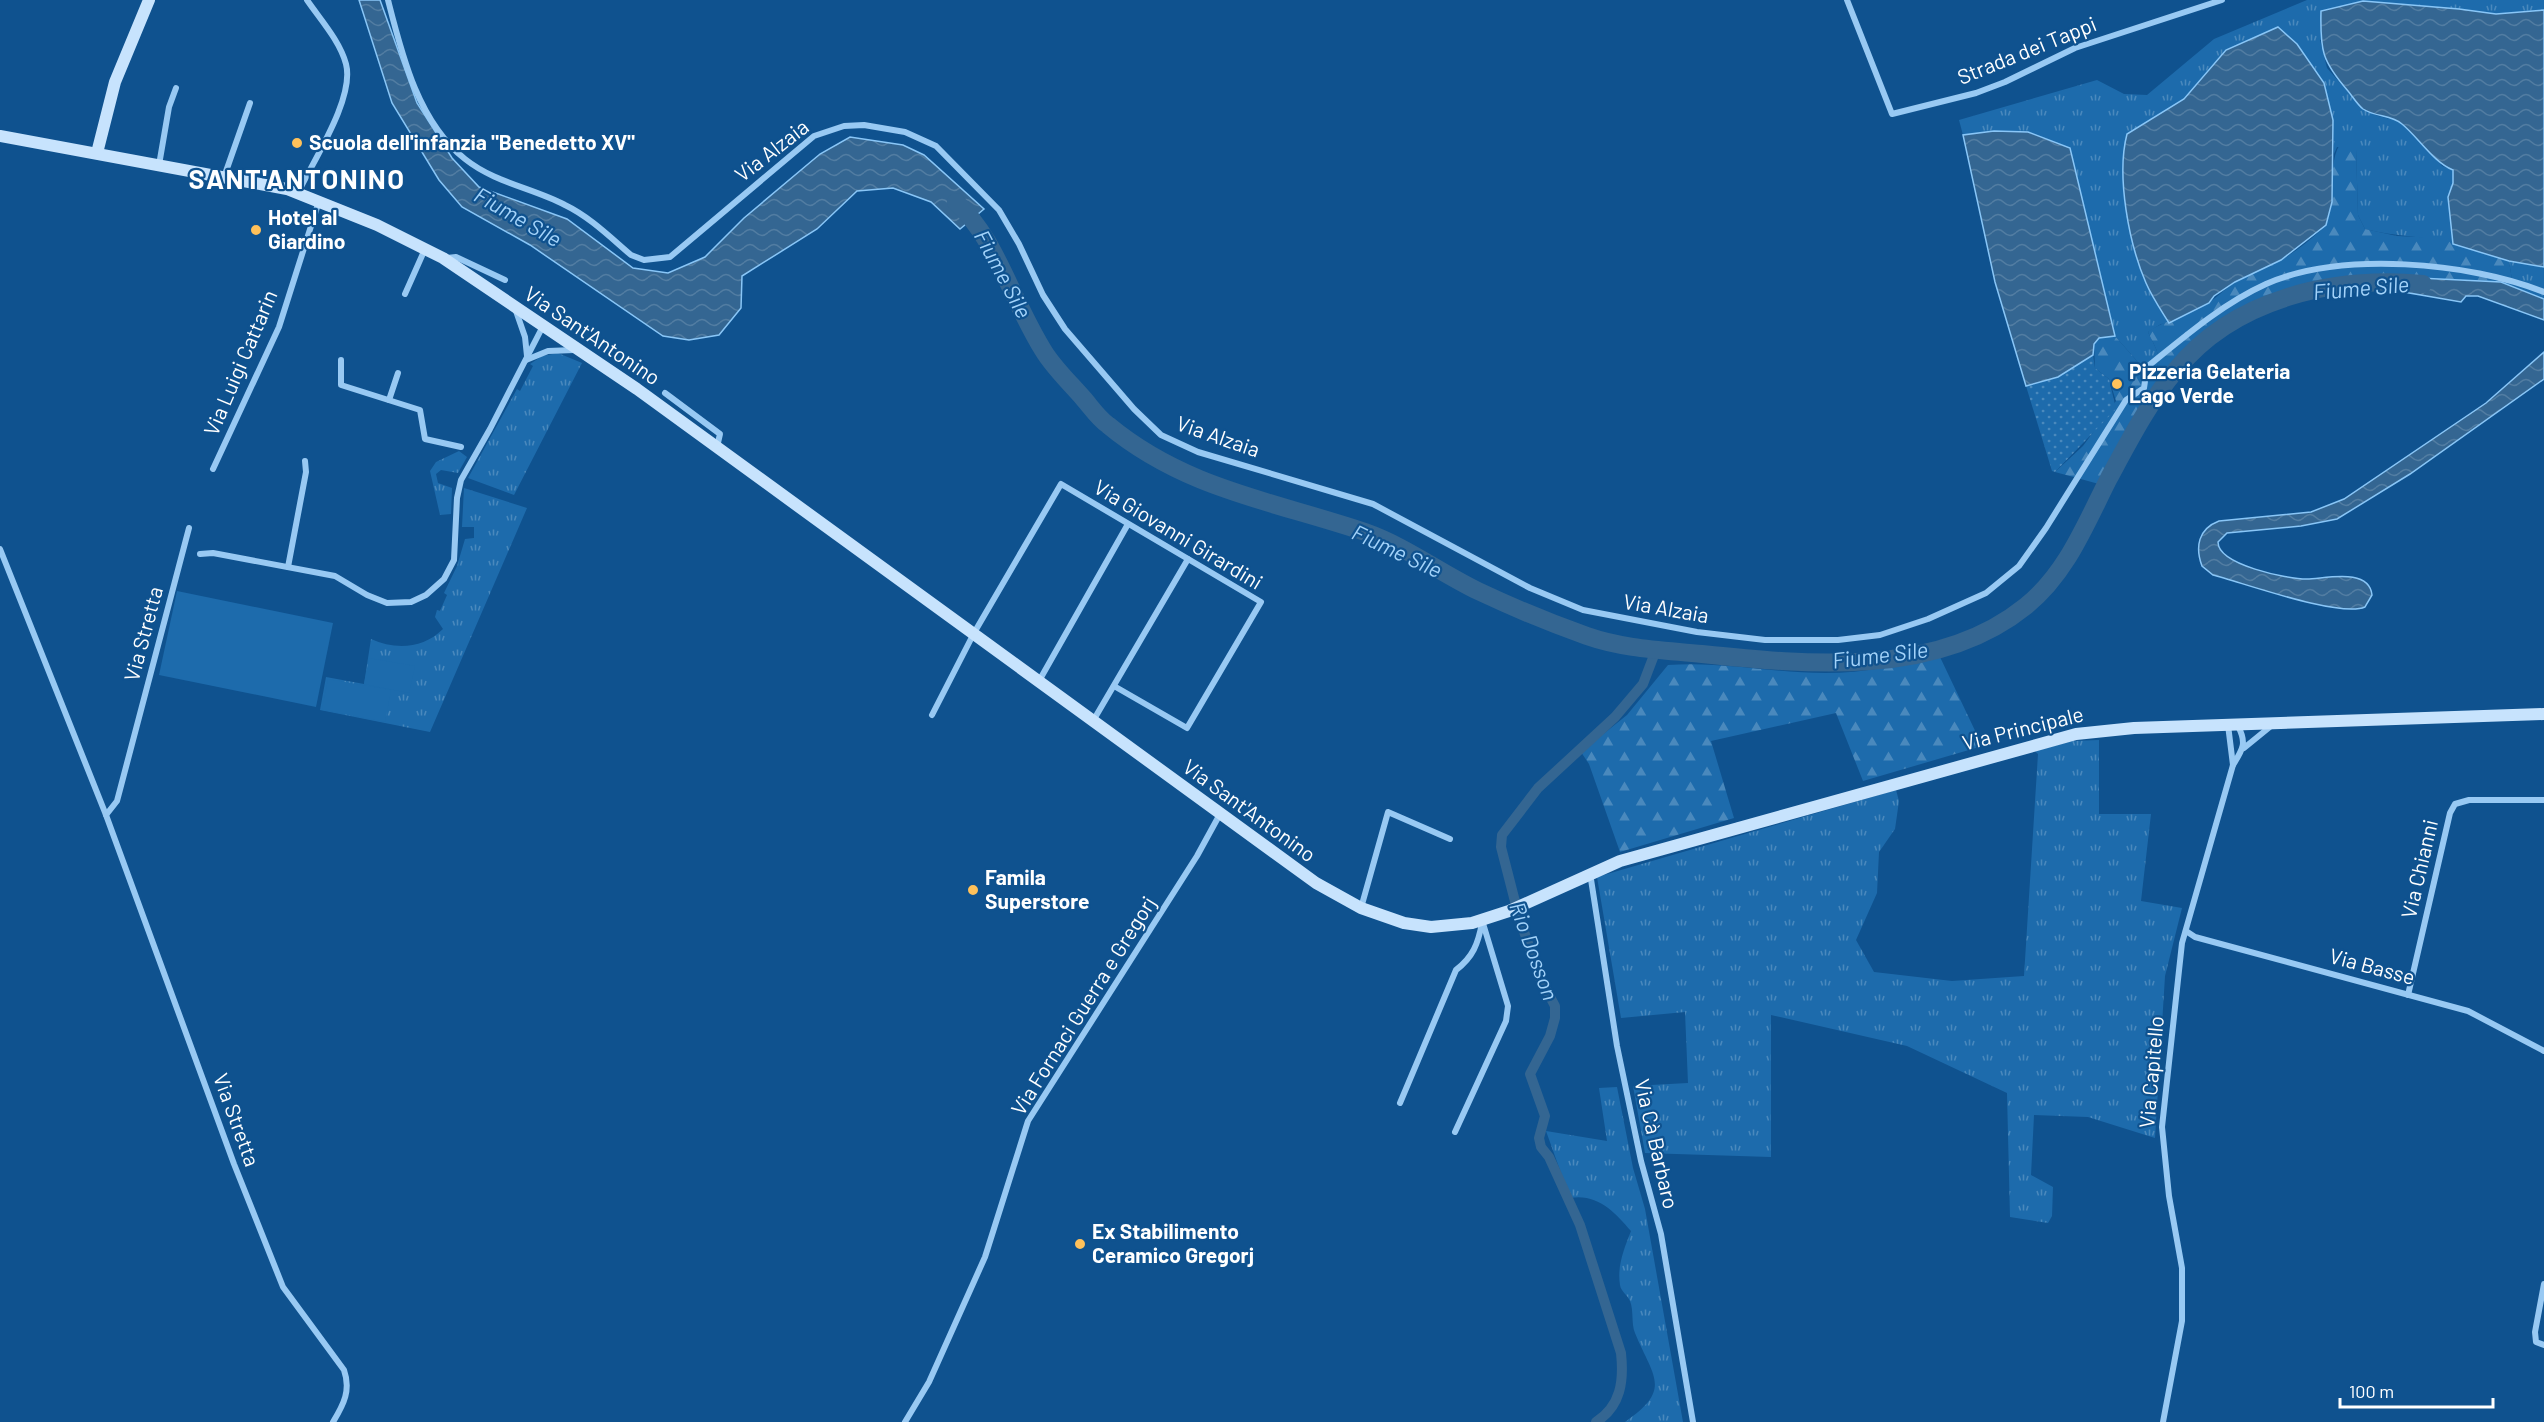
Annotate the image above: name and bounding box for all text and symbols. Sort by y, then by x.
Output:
street label: Strada dei Tappi [1953,10,2100,89]
street label: Via Alzaia [729,113,813,186]
place label: Scuola dell'infanzia "Benedetto XV" [309,129,635,154]
marker: Scuola dell'infanzia "Benedetto XV" [290,136,304,150]
district label: SANT'ANTONINO [188,162,406,194]
water label: Fiume Sile [470,181,567,251]
place label: Hotel al Giardino [268,204,345,253]
marker: Hotel al Giardino [249,223,263,237]
water label: Fiume Sile [970,225,1038,322]
water label: Fiume Sile [2312,270,2410,304]
street label: Via Sant'Antonino [520,280,665,389]
street label: Via Luigi Cattarin [198,286,282,439]
place label: Pizzeria Gelateria Lago Verde [2129,358,2290,407]
marker: Pizzeria Gelateria Lago Verde [2110,377,2124,391]
street label: Via Alzaia [1174,410,1263,461]
street label: Via Giovanni Girardini [1090,474,1268,594]
water label: Fiume Sile [1348,518,1447,582]
street label: Via Stretta [118,583,167,684]
street label: Via Alzaia [1622,588,1711,627]
water label: Fiume Sile [1830,635,1929,673]
street label: Via Principale [1960,700,2086,755]
street label: Via Sant'Antonino [1179,753,1321,866]
street label: Via Chianni [2395,817,2442,921]
place label: Famila Superstore [985,864,1089,913]
marker: Famila Superstore [966,883,980,897]
street label: Via Fornaci Guerra e Gregorj [1005,891,1160,1119]
water label: Rio Dosson [1505,898,1565,1003]
street label: Via Basse [2327,942,2418,989]
street label: Via Capitello [2133,1015,2168,1129]
street label: Via Stretta [209,1070,266,1169]
street label: Via Cà Barbaro [1630,1076,1685,1211]
place label: Ex Stabilimento Ceramico Gregorj [1092,1218,1254,1267]
marker: Ex Stabilimento Ceramico Gregorj [1073,1237,1087,1251]
scale bar [2340,1371,2493,1409]
text: 100 m [2349,1380,2394,1402]

